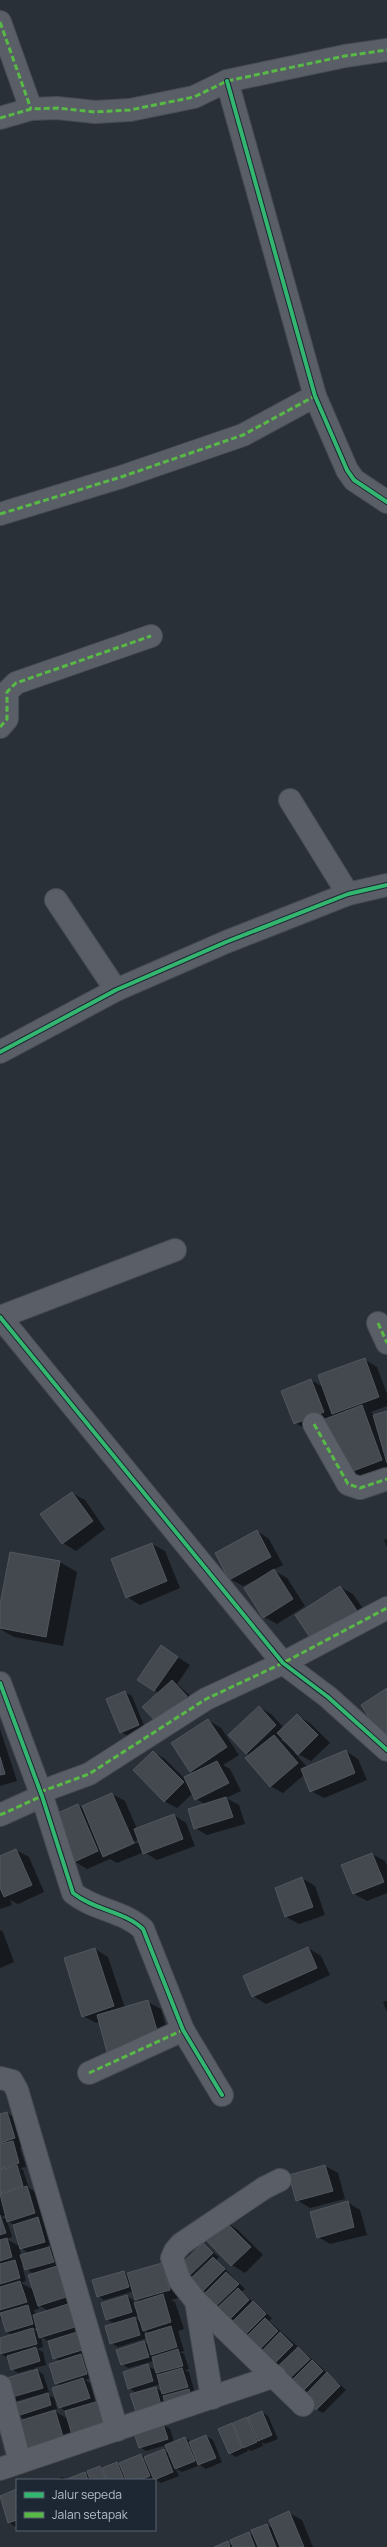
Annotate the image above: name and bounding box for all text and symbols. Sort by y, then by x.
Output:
legend [16,2479,156,2531]
text: Jalur sepeda [52,2486,122,2503]
text: Jalan setapak [52,2506,129,2523]

